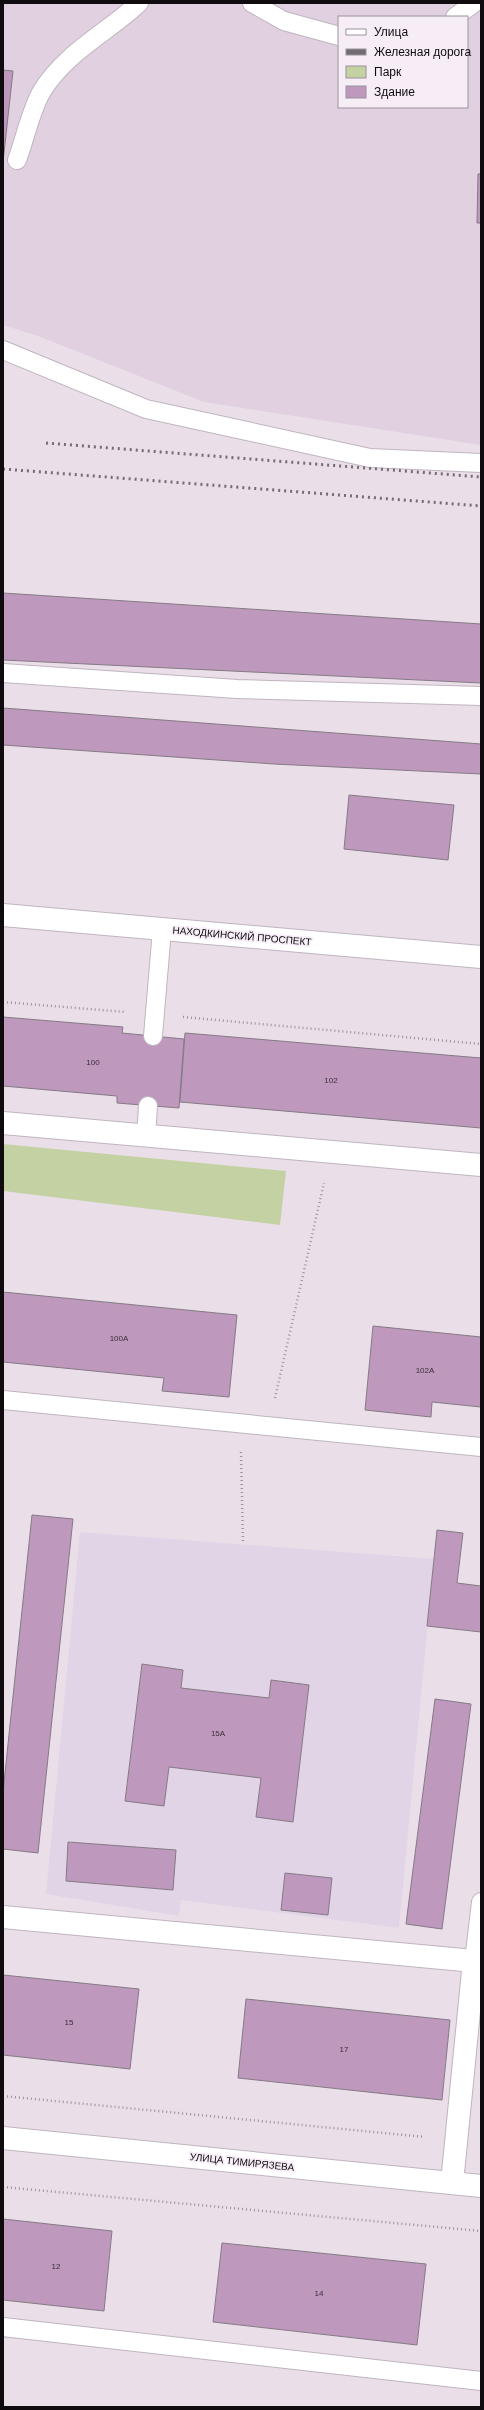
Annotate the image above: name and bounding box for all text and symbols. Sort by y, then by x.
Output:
legend [338,16,468,108]
text: Улица [374,25,408,39]
text: Железная дорога [374,45,471,59]
text: Парк [374,65,402,79]
text: Здание [374,85,415,99]
street label: НАХОДКИНСКИЙ ПРОСПЕКТ [172,923,312,948]
house number: 100 [86,1058,100,1067]
house number: 102 [324,1076,338,1085]
house number: 100А [110,1334,129,1343]
house number: 102А [416,1366,435,1375]
house number: 15А [211,1729,226,1738]
house number: 15 [65,2018,74,2027]
house number: 17 [340,2045,349,2054]
street label: УЛИЦА ТИМИРЯЗЕВА [189,2151,295,2173]
house number: 12 [52,2262,61,2271]
house number: 14 [315,2289,324,2298]

